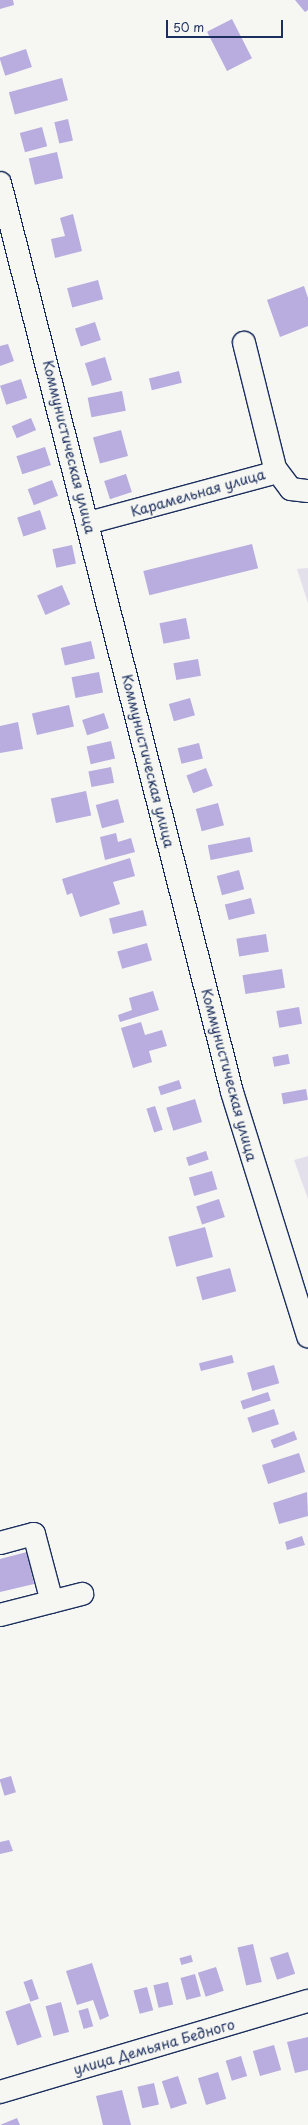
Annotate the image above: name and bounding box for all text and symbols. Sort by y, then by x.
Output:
scale bar [168,12,285,38]
text: 50 m [173,18,204,36]
street label: Коммунистическая улица [39,358,99,536]
street label: Карамельная улица [128,466,268,520]
street label: Коммунистическая улица [118,672,178,850]
street label: Коммунистическая улица [198,986,260,1164]
street label: улица Демьяна Бедного [71,2016,237,2078]

